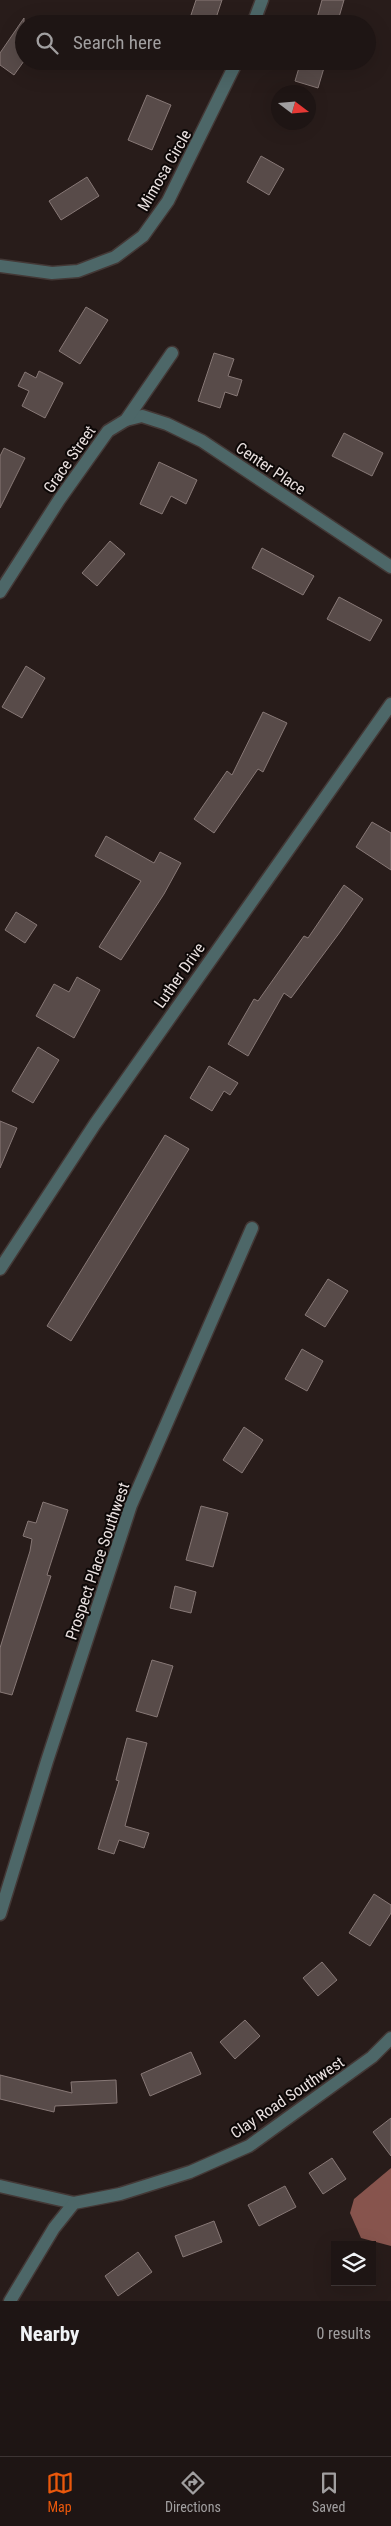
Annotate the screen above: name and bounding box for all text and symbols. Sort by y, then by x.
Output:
search box [15,15,376,70]
icon: search [33,29,61,57]
text: Search here [73,31,161,54]
north arrow [271,85,316,130]
street label: Mimosa Circle [134,126,195,214]
street label: Grace Street [39,422,100,497]
street label: Center Place [232,438,309,499]
street label: Luther Drive [150,939,209,1012]
street label: Prospect Place Southwest [62,1480,133,1642]
street label: Clay Road Southwest [227,2052,348,2142]
map controls [331,2241,376,2286]
button: layers [331,2241,376,2286]
text: Nearby [20,2322,79,2346]
text: 0 results [316,2324,371,2343]
tab: Map [46,2469,74,2515]
tab: Directions [165,2469,221,2515]
tab: Saved [312,2469,345,2515]

